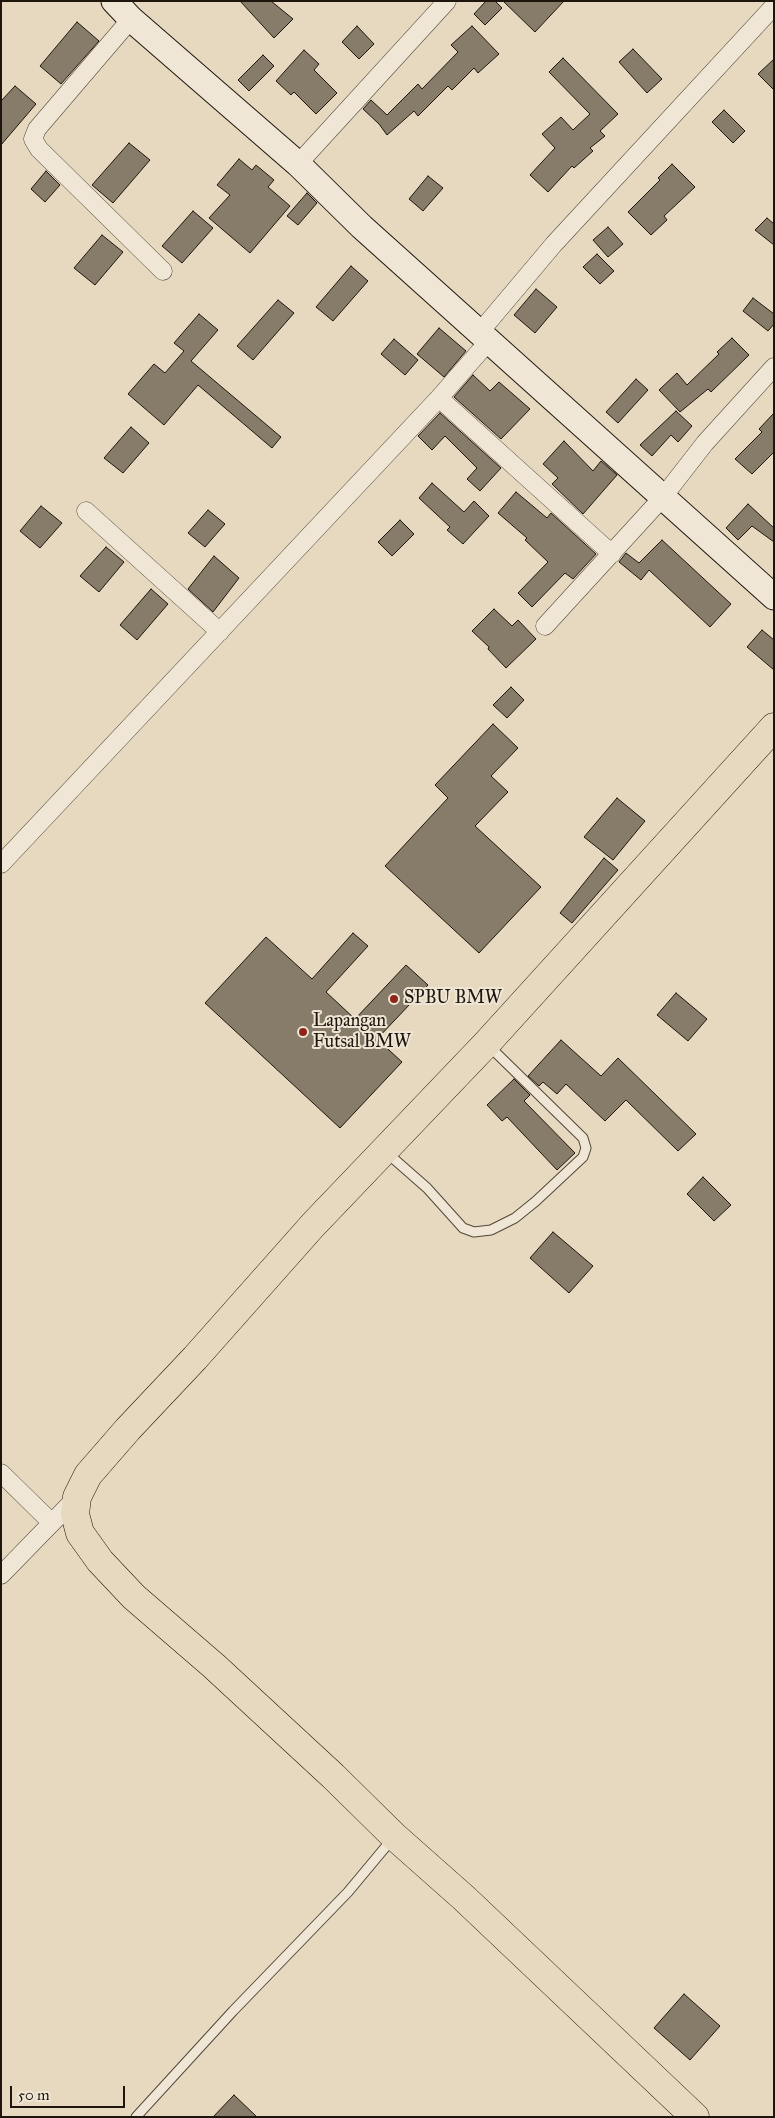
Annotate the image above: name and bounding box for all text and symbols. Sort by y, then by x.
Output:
place label: SPBU BMW [404,988,502,1010]
marker: SPBU BMW [388,993,400,1005]
place label: Lapangan Futsal BMW [313,1011,411,1054]
marker: Lapangan Futsal BMW [297,1026,309,1038]
scale bar [12,2076,128,2108]
text: 50 m [18,2086,50,2104]

